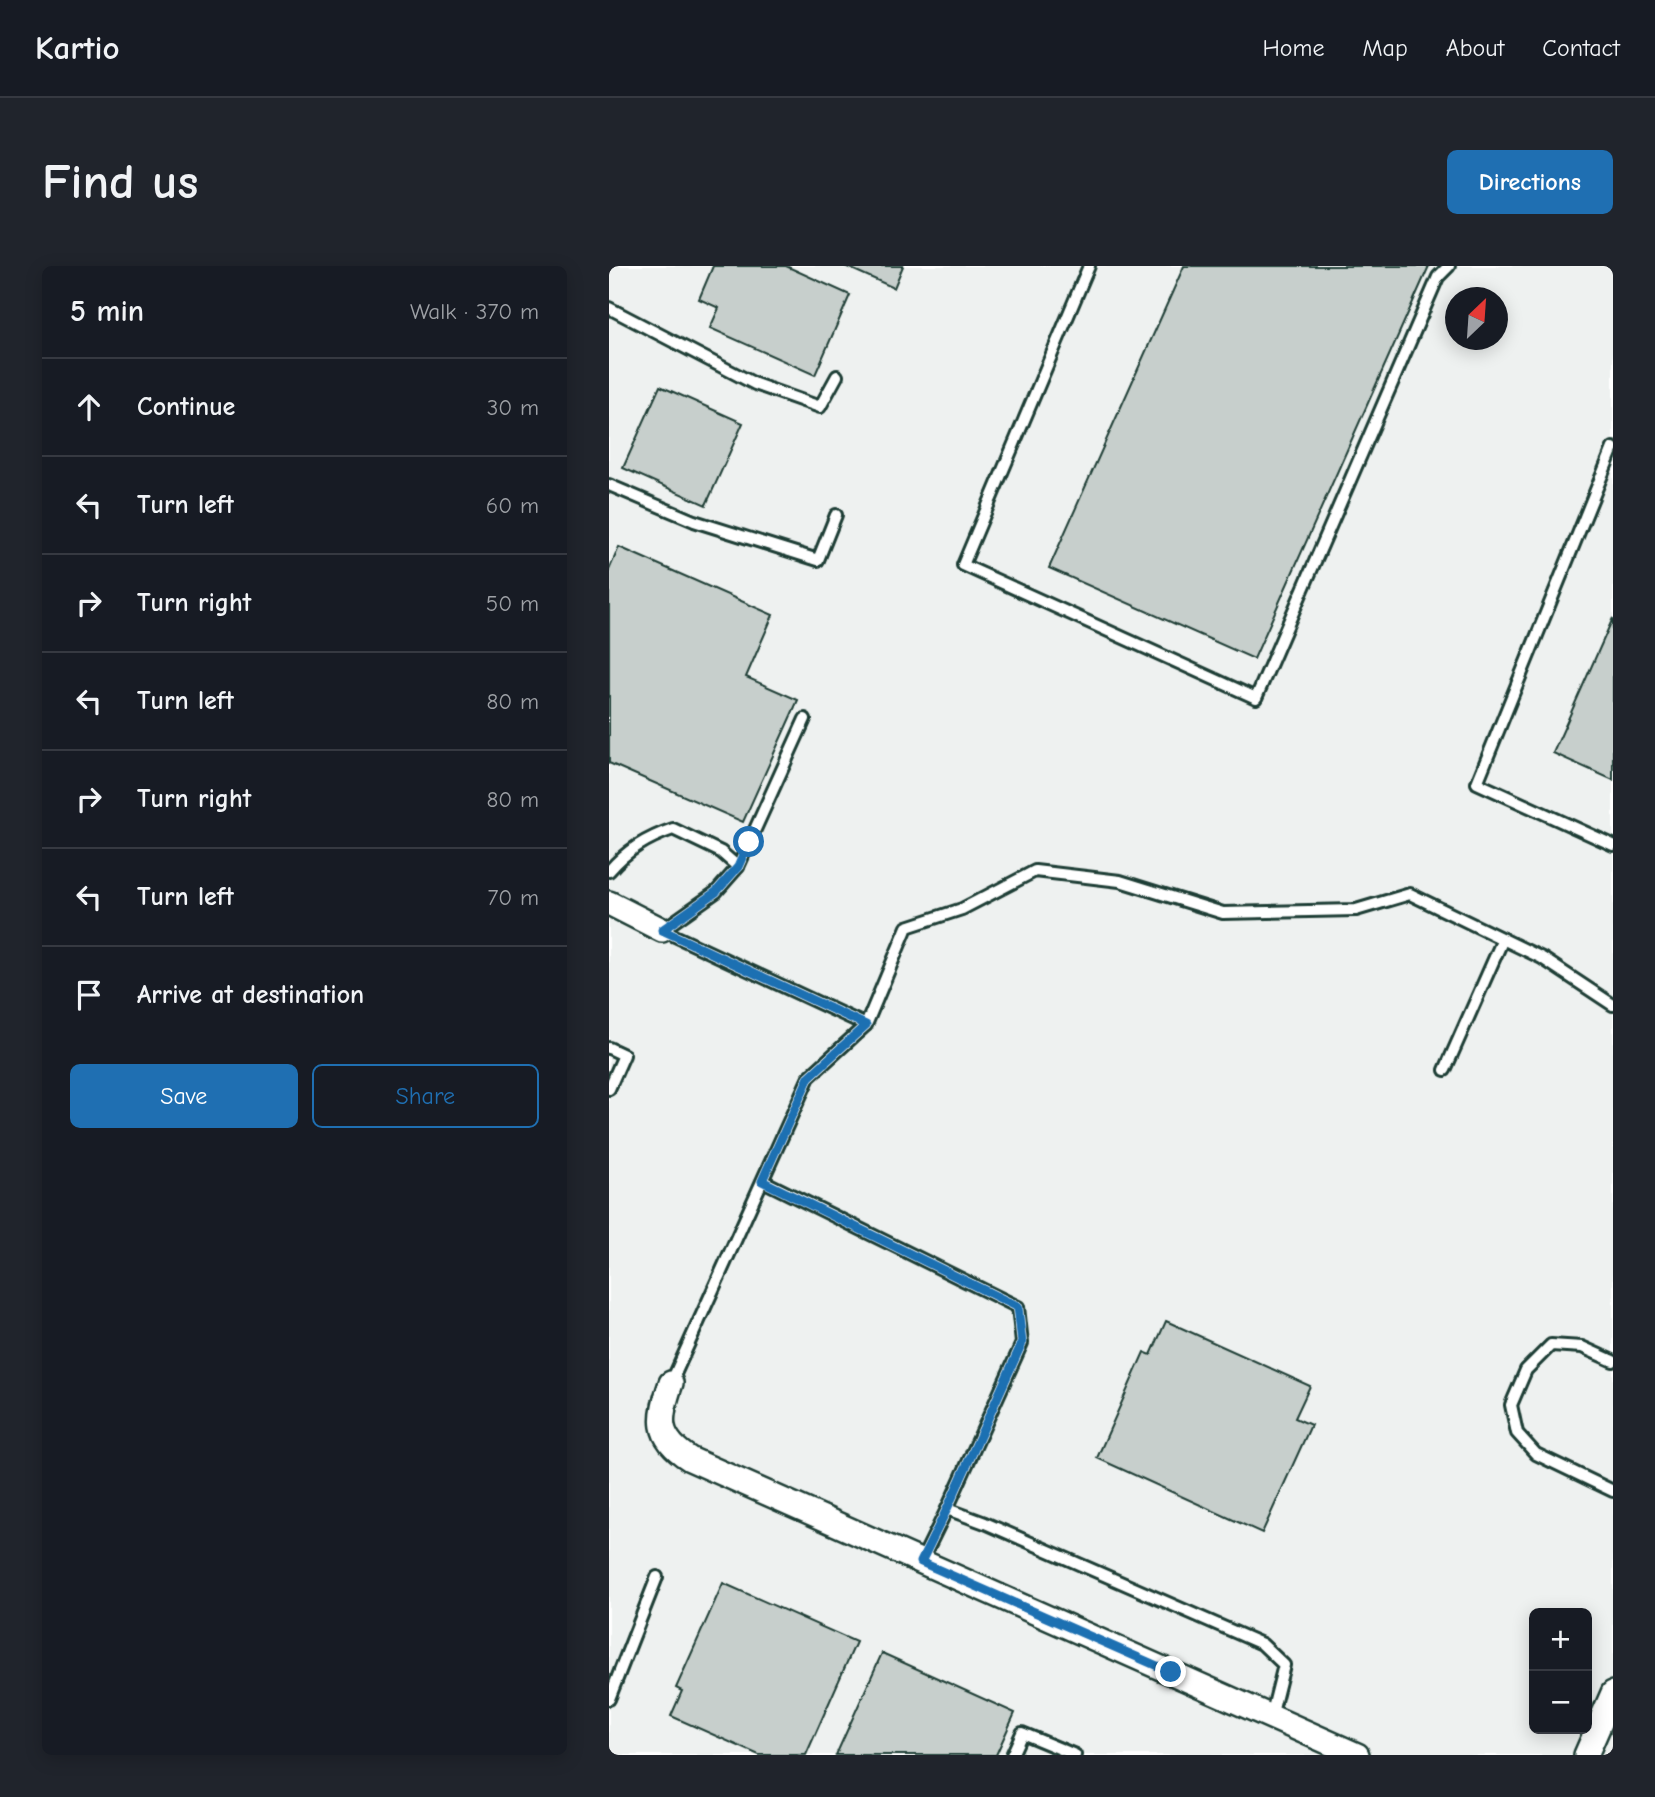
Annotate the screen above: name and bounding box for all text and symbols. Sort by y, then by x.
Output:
text: Kartio [35,29,120,67]
text: Home [1263,34,1324,62]
text: Map [1362,34,1408,62]
text: About [1446,34,1504,62]
text: Contact [1542,34,1620,62]
button: Directions [1447,150,1613,214]
text: Find us [42,154,198,210]
north arrow [1445,287,1508,350]
text: 5 min [70,294,144,329]
text: Walk · 370 m [410,298,539,325]
icon: ahead [70,388,108,426]
text: Continue [137,392,235,422]
text: 30 m [487,394,539,421]
icon: left [70,486,108,524]
text: Turn left [137,490,234,520]
text: 60 m [486,492,539,519]
icon: right [70,584,108,622]
text: Turn right [137,588,251,618]
text: 50 m [486,590,539,617]
icon: left [70,682,108,720]
text: Turn left [137,686,234,716]
text: 80 m [486,688,539,715]
icon: right [70,780,108,818]
text: Turn right [137,784,251,814]
text: 80 m [486,786,539,813]
route start [733,826,764,857]
icon: left [70,878,108,916]
text: Turn left [137,882,234,912]
text: 70 m [487,884,539,911]
icon: arrive [70,976,108,1014]
text: Arrive at destination [137,980,364,1010]
button: Save [70,1064,298,1128]
button: Share [312,1064,539,1128]
map controls [1529,1608,1592,1734]
button: + [1529,1608,1592,1671]
route end [1155,1656,1186,1687]
button: − [1529,1671,1592,1734]

